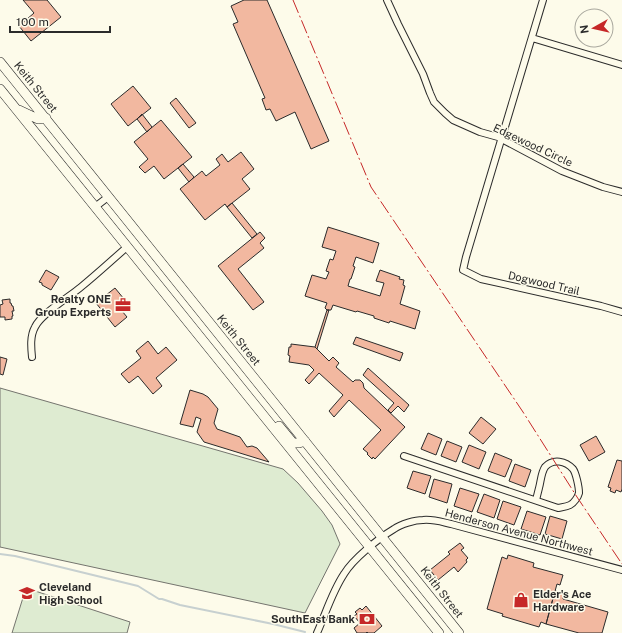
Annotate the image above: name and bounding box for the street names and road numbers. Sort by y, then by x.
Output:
street label: Keith Street [12,59,60,115]
street label: Edgewood Circle [491,121,575,169]
street label: Dogwood Trail [507,269,581,297]
street label: Keith Street [215,312,263,368]
street label: Henderson Avenue Northwest [444,506,594,558]
street label: Keith Street [418,564,466,620]

